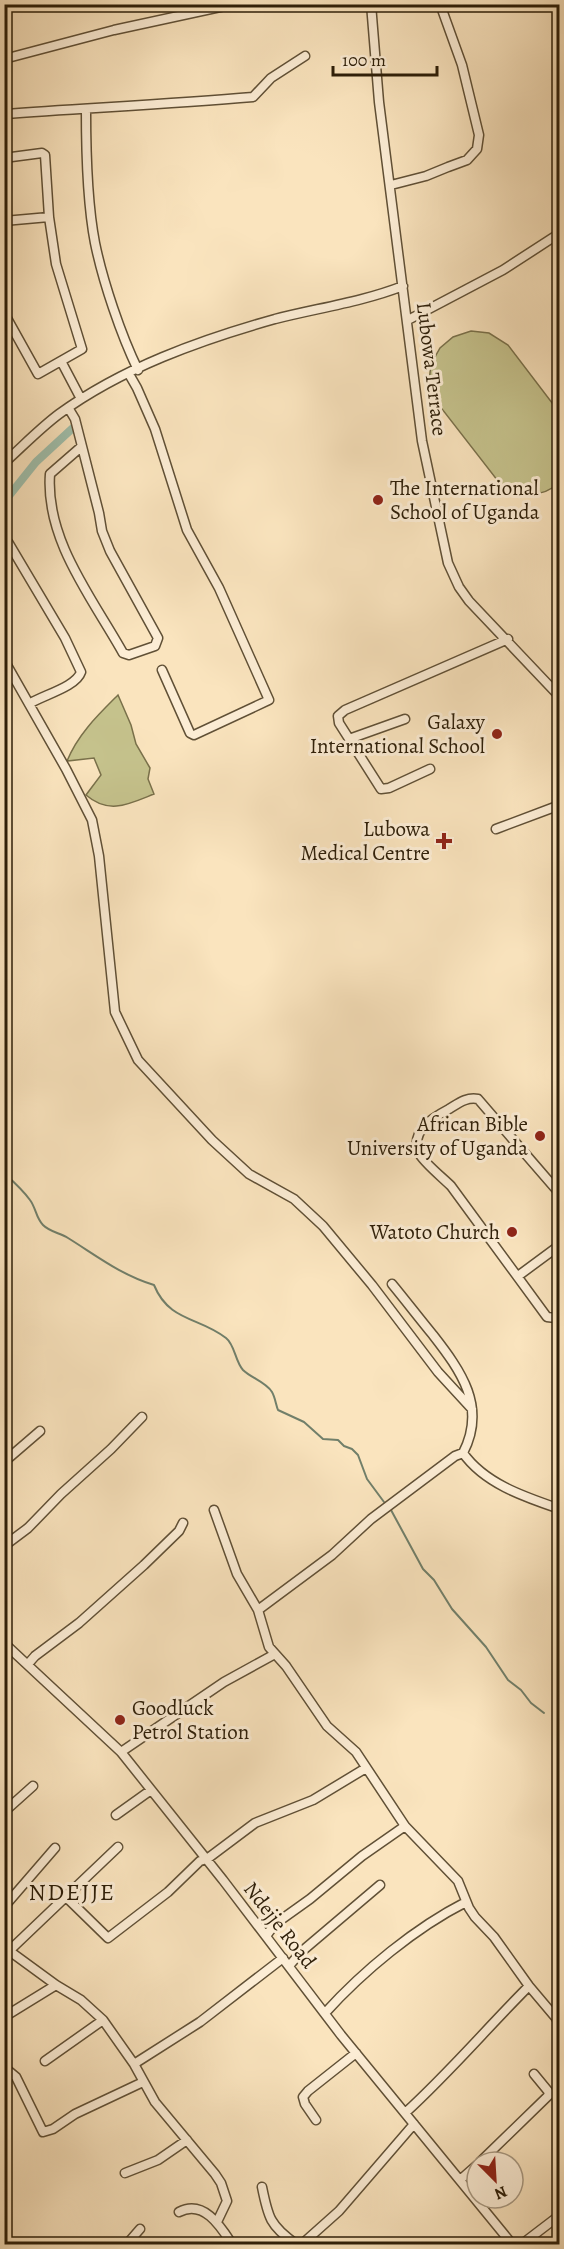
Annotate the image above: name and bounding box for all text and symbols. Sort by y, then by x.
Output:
scale bar [333,39,436,77]
text: 100 m [342,48,386,72]
street label: Lubowa Terrace [410,301,454,437]
place label: The International School of Uganda [390,474,540,526]
marker: The International School of Uganda [371,493,385,507]
place label: Galaxy International School [310,708,486,760]
marker: Galaxy International School [490,727,504,741]
place label: Lubowa Medical Centre [300,815,430,867]
marker: Lubowa Medical Centre [435,832,453,850]
place label: African Bible University of Uganda [347,1110,528,1162]
marker: African Bible University of Uganda [533,1129,547,1143]
place label: Watoto Church [369,1218,500,1246]
marker: Watoto Church [505,1225,519,1239]
place label: Goodluck Petrol Station [132,1694,249,1746]
marker: Goodluck Petrol Station [113,1713,127,1727]
district label: NDEJJE [29,1876,115,1908]
street label: Ndejje Road [237,1876,323,1975]
north arrow [465,2150,525,2210]
text: N [491,2180,510,2205]

